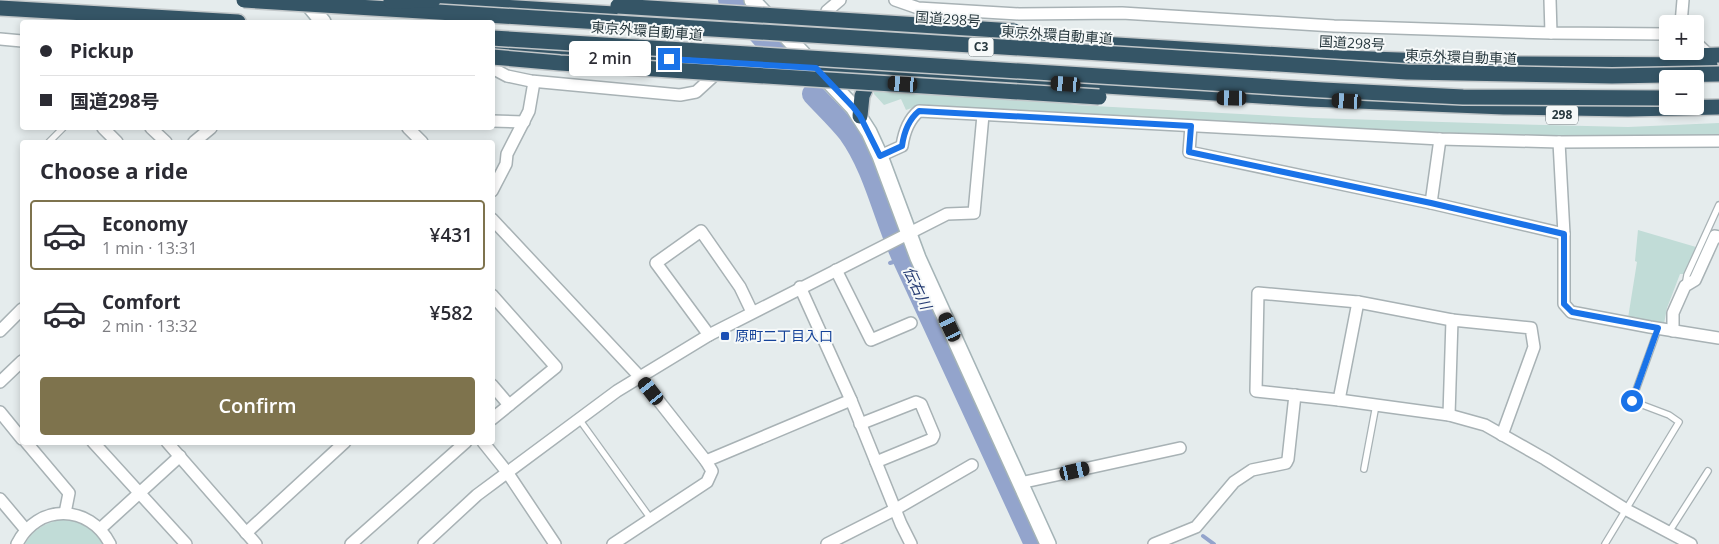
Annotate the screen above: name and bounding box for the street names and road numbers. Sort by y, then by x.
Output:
street label: 国道298号 [914,7,982,30]
street label: 東京外環自動車道 [591,17,704,44]
street label: 東京外環自動車道 [1001,21,1114,48]
street label: 国道298号 [1319,31,1385,54]
road number: C3 [968,38,994,56]
street label: 東京外環自動車道 [1405,45,1517,68]
road number: 298 [1546,106,1578,124]

